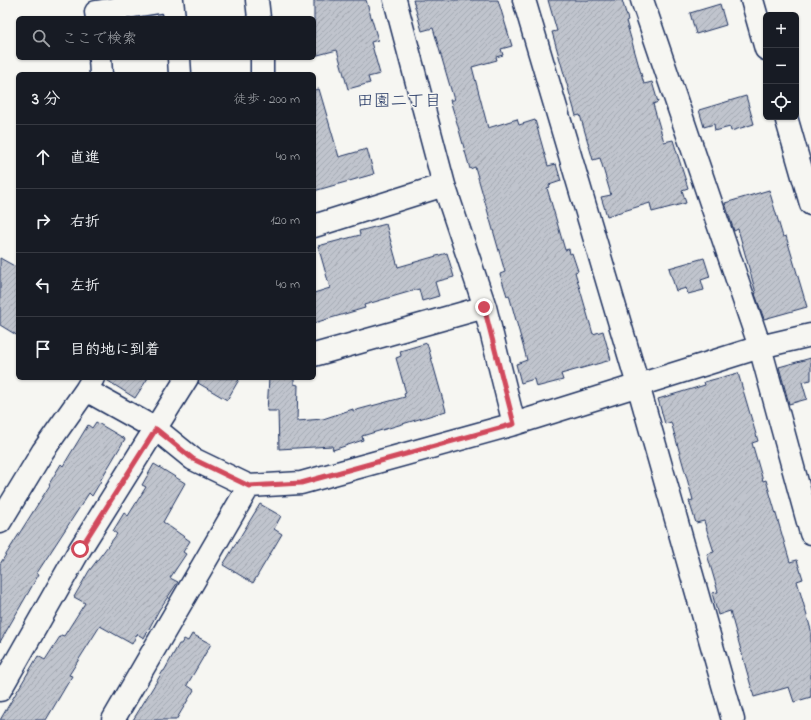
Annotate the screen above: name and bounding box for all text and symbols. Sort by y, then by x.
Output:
map controls [763,12,799,120]
button: + [763,12,799,48]
search box [16,16,316,60]
icon: search [30,27,52,49]
text: ここで検索 [62,28,137,50]
button: − [763,48,799,84]
button: locate [763,84,799,120]
text: 3 分 [32,87,60,112]
district label: 田園二丁目 [357,89,442,114]
text: 徒歩 · 200 m [234,90,300,109]
icon: ahead [32,146,54,168]
text: 直進 [70,147,100,169]
text: 40 m [276,147,300,166]
icon: right [32,210,54,232]
text: 右折 [70,211,100,233]
text: 120 m [270,211,300,230]
icon: left [32,274,54,296]
text: 左折 [70,275,100,297]
text: 40 m [276,275,300,294]
route end [475,298,493,316]
icon: arrive [32,338,54,360]
text: 目的地に到着 [70,339,160,361]
route start [71,540,89,558]

